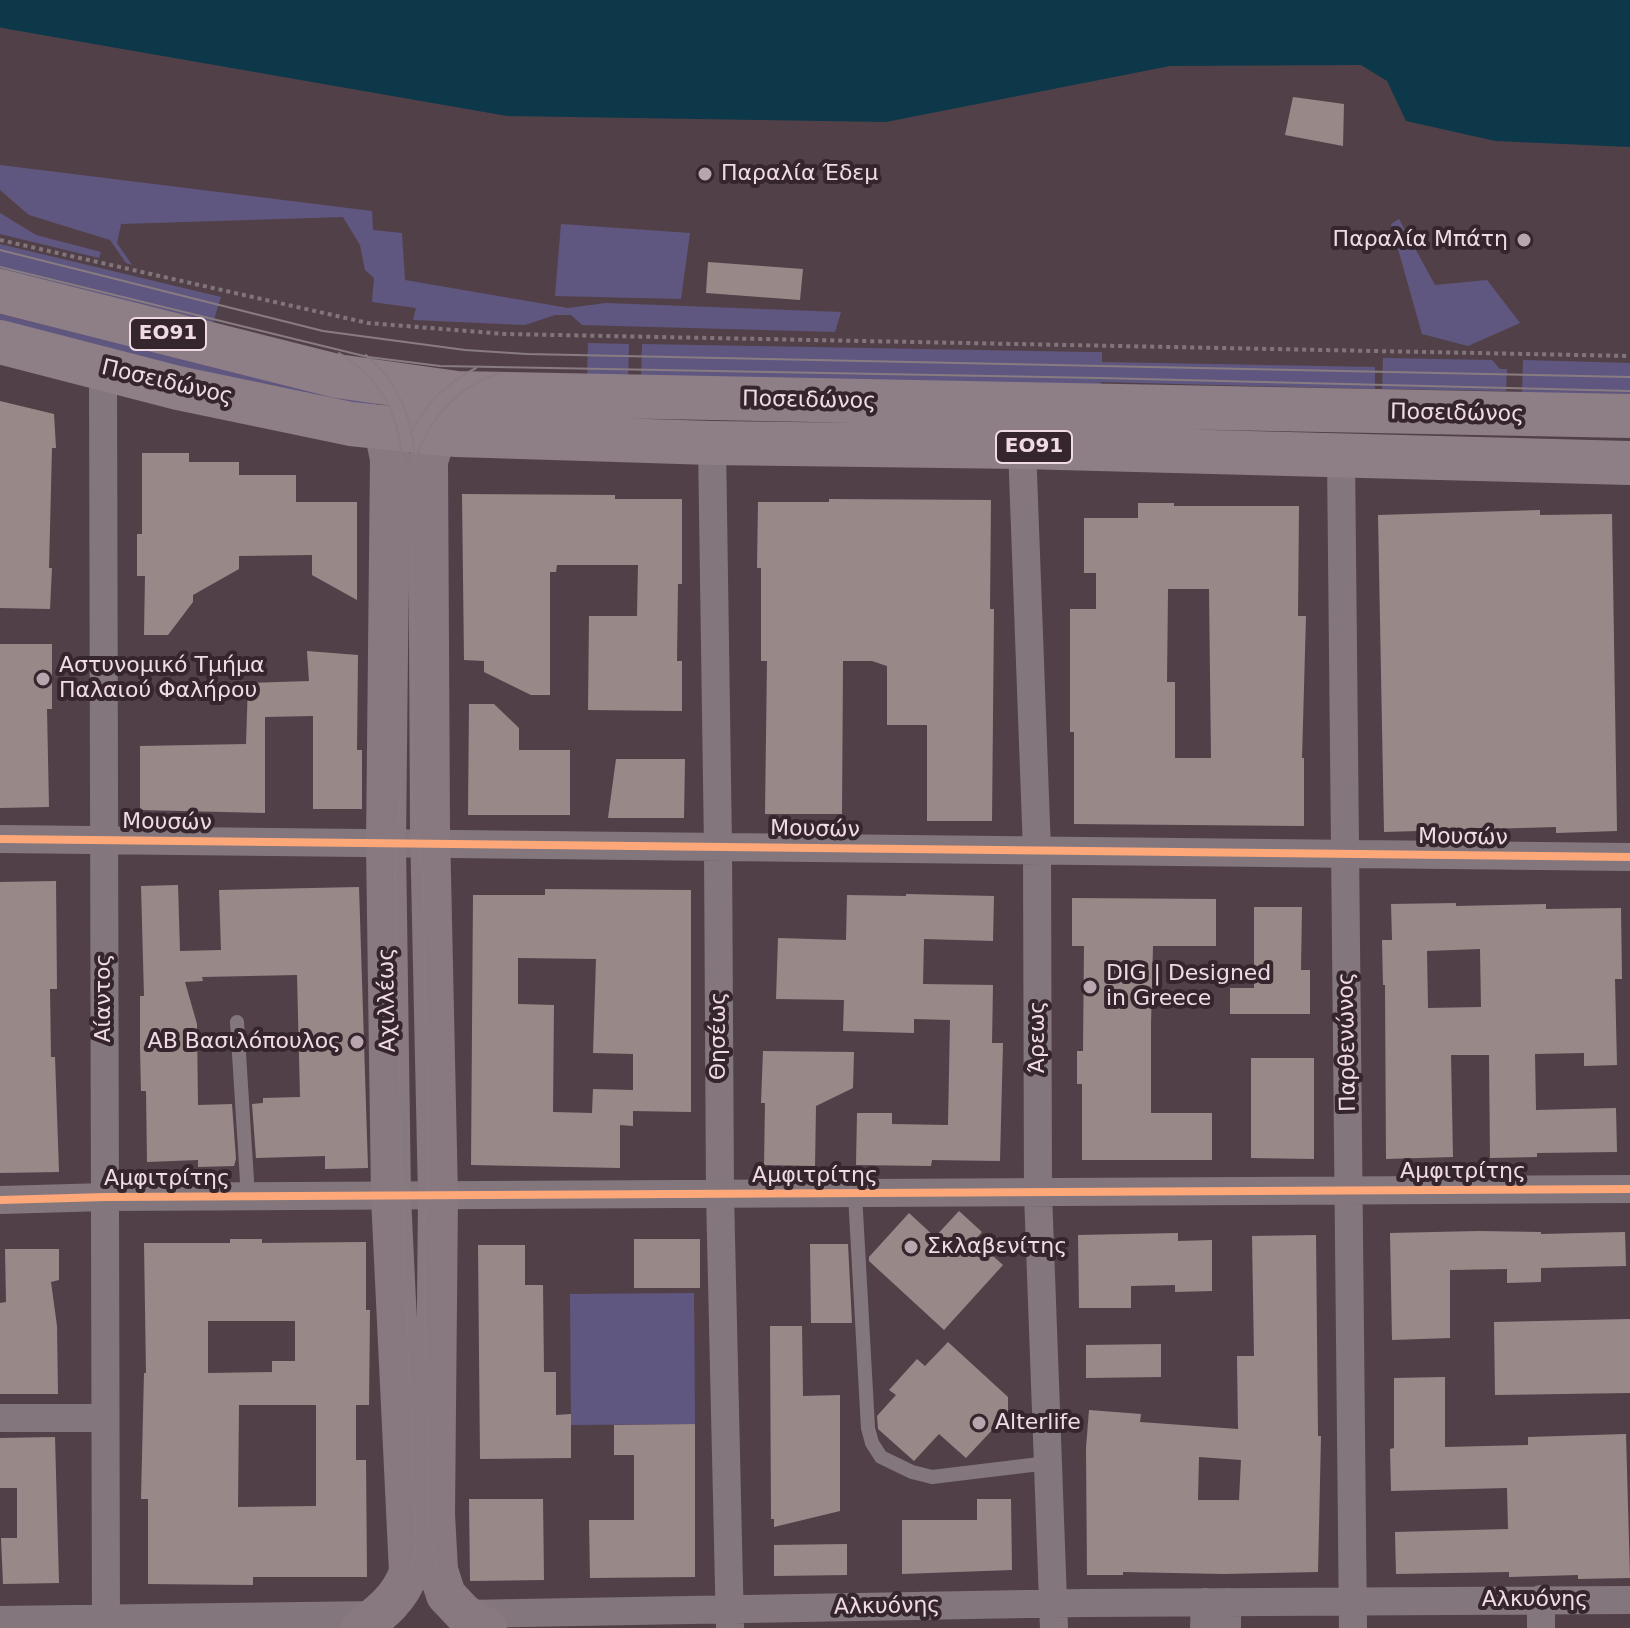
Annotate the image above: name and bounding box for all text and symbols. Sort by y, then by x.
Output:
place label: Παραλία Έδεμ [721,161,878,187]
marker: Παραλία Έδεμ [696,165,714,183]
place label: Παραλία Μπάτη [1333,227,1508,253]
marker: Παραλία Μπάτη [1515,231,1533,249]
road number: ΕΟ91 [130,318,206,350]
street label: Ποσειδώνος [99,355,235,411]
street label: Ποσειδώνος [742,387,876,415]
street label: Ποσειδώνος [1390,400,1524,428]
road number: ΕΟ91 [996,431,1072,463]
place label: Αστυνομικό Τμήμα Παλαιού Φαλήρου [59,653,264,704]
marker: Αστυνομικό Τμήμα Παλαιού Φαλήρου [34,670,52,688]
street label: Μουσών [122,809,212,837]
street label: Μουσών [770,816,860,844]
street label: Μουσών [1418,824,1508,852]
street label: Αχιλλέως [374,948,402,1052]
street label: Αίαντος [91,954,117,1042]
place label: DIG | Designed in Greece [1106,961,1271,1012]
street label: Παρθενώνος [1334,972,1362,1112]
marker: DIG | Designed in Greece [1081,978,1099,996]
street label: Θησέως [706,992,732,1080]
street label: Άρεως [1025,1001,1051,1073]
place label: ΑΒ Βασιλόπουλος [148,1029,341,1055]
marker: ΑΒ Βασιλόπουλος [348,1033,366,1051]
street label: Αμφιτρίτης [1400,1159,1526,1185]
street label: Αμφιτρίτης [752,1163,878,1189]
street label: Αμφιτρίτης [104,1166,230,1192]
place label: Σκλαβενίτης [927,1234,1067,1260]
marker: Σκλαβενίτης [902,1238,920,1256]
place label: Alterlife [995,1410,1081,1436]
marker: Alterlife [970,1414,988,1432]
street label: Αλκυόνης [1482,1587,1588,1613]
street label: Αλκυόνης [834,1593,940,1621]

